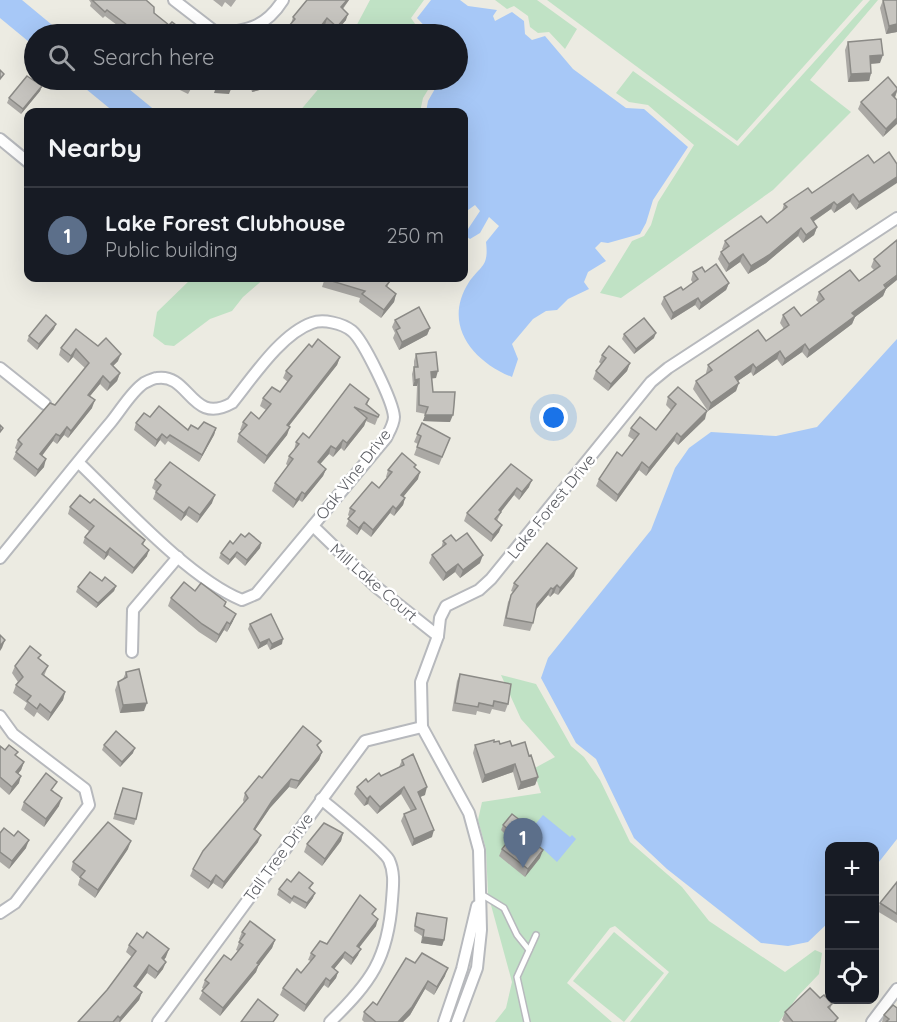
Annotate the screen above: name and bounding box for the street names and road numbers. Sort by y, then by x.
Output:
street label: Oak Vine Drive [311,424,395,524]
street label: Lake Forest Drive [503,450,599,562]
street label: Mill Lake Court [326,539,422,625]
street label: Tall Tree Drive [239,809,317,905]

